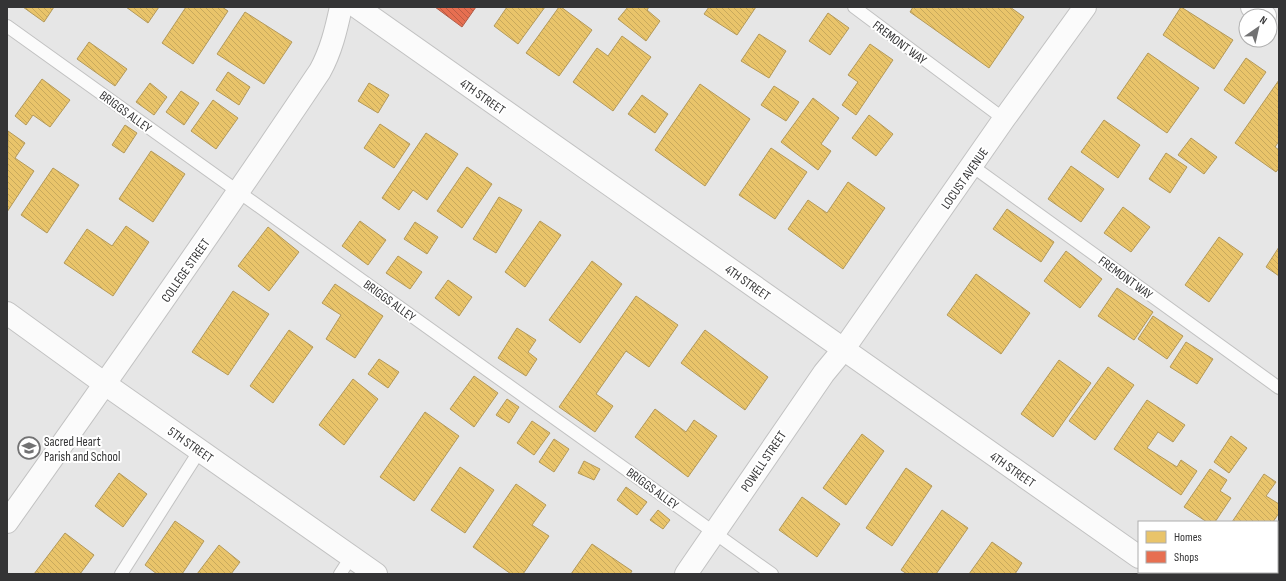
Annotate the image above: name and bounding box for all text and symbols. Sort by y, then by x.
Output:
north arrow [1238,8,1278,48]
text: N [1257,13,1269,27]
street label: FREMONT WAY [869,17,930,69]
street label: 4TH STREET [457,76,508,118]
street label: BRIGGS ALLEY [96,87,155,137]
street label: LOCUST AVENUE [938,145,992,212]
street label: COLLEGE STREET [158,236,214,306]
street label: FREMONT WAY [1095,253,1156,303]
street label: 4TH STREET [722,262,773,304]
street label: BRIGGS ALLEY [360,276,419,326]
street label: 5TH STREET [165,423,216,466]
street label: POWELL STREET [738,428,790,495]
place label: Sacred Heart Parish and School [44,434,120,465]
school or university icon: Sacred Heart Parish and School [16,435,42,461]
street label: 4TH STREET [987,449,1038,491]
street label: BRIGGS ALLEY [623,464,682,514]
legend [1138,521,1278,573]
text: Homes [1174,530,1202,545]
text: Shops [1174,550,1199,565]

